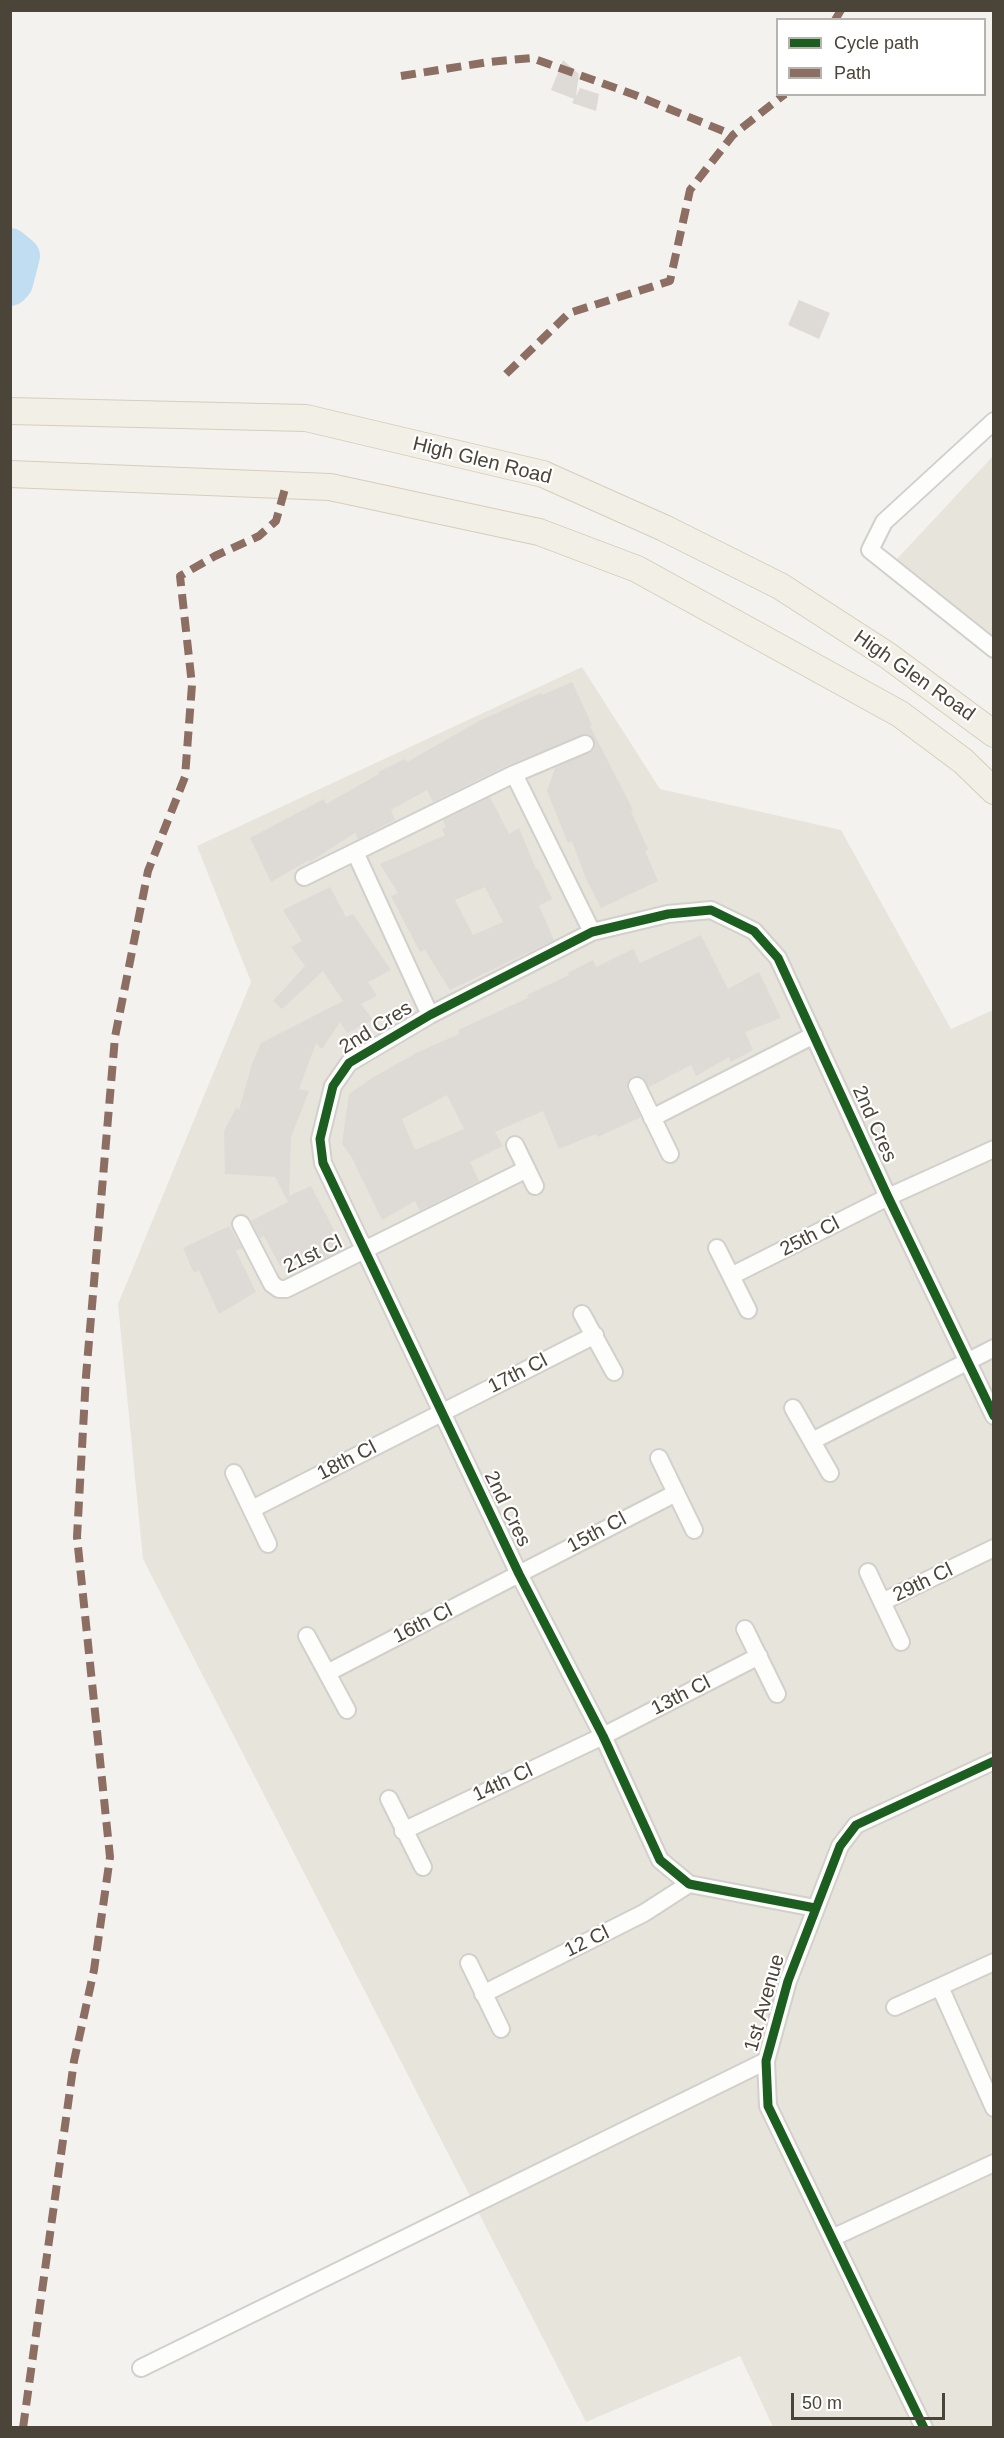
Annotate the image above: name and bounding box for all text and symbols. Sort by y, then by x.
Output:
legend [776,18,986,96]
text: Cycle path [834,33,919,53]
text: Path [834,63,871,83]
street label: High Glen Road [410,432,554,490]
street label: High Glen Road [849,625,979,727]
street label: 2nd Cres [335,996,417,1060]
street label: 2nd Cres [847,1082,901,1166]
street label: 25th Cl [776,1212,844,1262]
street label: 21st Cl [280,1231,346,1279]
street label: 17th Cl [484,1349,552,1399]
street label: 18th Cl [313,1436,381,1486]
street label: 2nd Cres [478,1467,536,1551]
street label: 15th Cl [563,1508,631,1558]
street label: 29th Cl [889,1558,957,1608]
street label: 16th Cl [389,1599,457,1649]
street label: 13th Cl [647,1671,715,1721]
street label: 14th Cl [469,1759,537,1807]
street label: 12 Cl [561,1921,613,1963]
street label: 1st Avenue [740,1952,790,2054]
scale bar [794,2381,948,2419]
text: 50 m [802,2393,842,2413]

